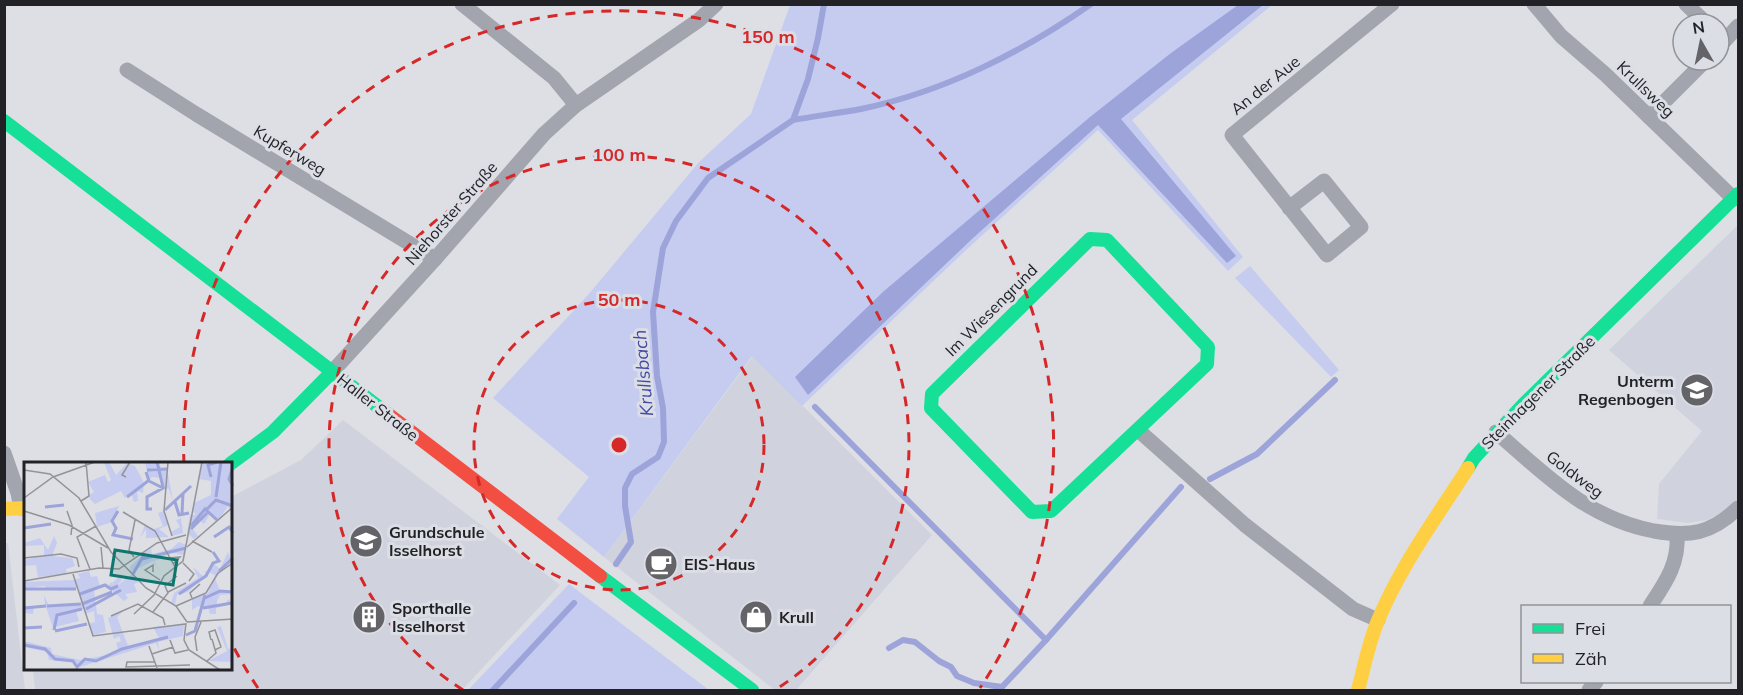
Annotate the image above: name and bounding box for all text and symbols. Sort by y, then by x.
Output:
north arrow [1671,12,1731,72]
text: N [1691,16,1706,38]
text: 150 m [741,25,795,48]
street label: An der Aue [1226,51,1304,119]
street label: Krullsweg [1613,57,1679,121]
street label: Kupferweg [250,121,330,179]
text: 100 m [592,143,646,166]
street label: Niehorster Straße [401,157,501,269]
street label: Im Wiesengrund [941,260,1041,360]
text: 50 m [598,288,640,311]
water label: Krullsbach [628,329,658,417]
street label: Steinhagener Straße [1477,331,1599,453]
street label: Haller Straße [333,369,423,445]
place label: Unterm Regenbogen [1578,371,1674,409]
school or university icon: Unterm Regenbogen [1679,372,1715,408]
centre of rings [609,435,629,455]
street label: Goldweg [1542,446,1608,502]
inset map [24,462,232,671]
place label: Grundschule Isselhorst [389,522,485,560]
school or university icon: Grundschule Isselhorst [348,523,384,559]
cafe icon: EIS-Haus [643,546,679,582]
place label: EIS-Haus [684,554,755,574]
place label: Sporthalle Isselhorst [392,598,471,636]
building icon: Sporthalle Isselhorst [351,599,387,635]
shop icon: Krull [738,599,774,635]
legend [1521,605,1731,683]
place label: Krull [779,607,814,627]
text: Frei [1575,617,1605,640]
text: Zäh [1575,647,1607,670]

